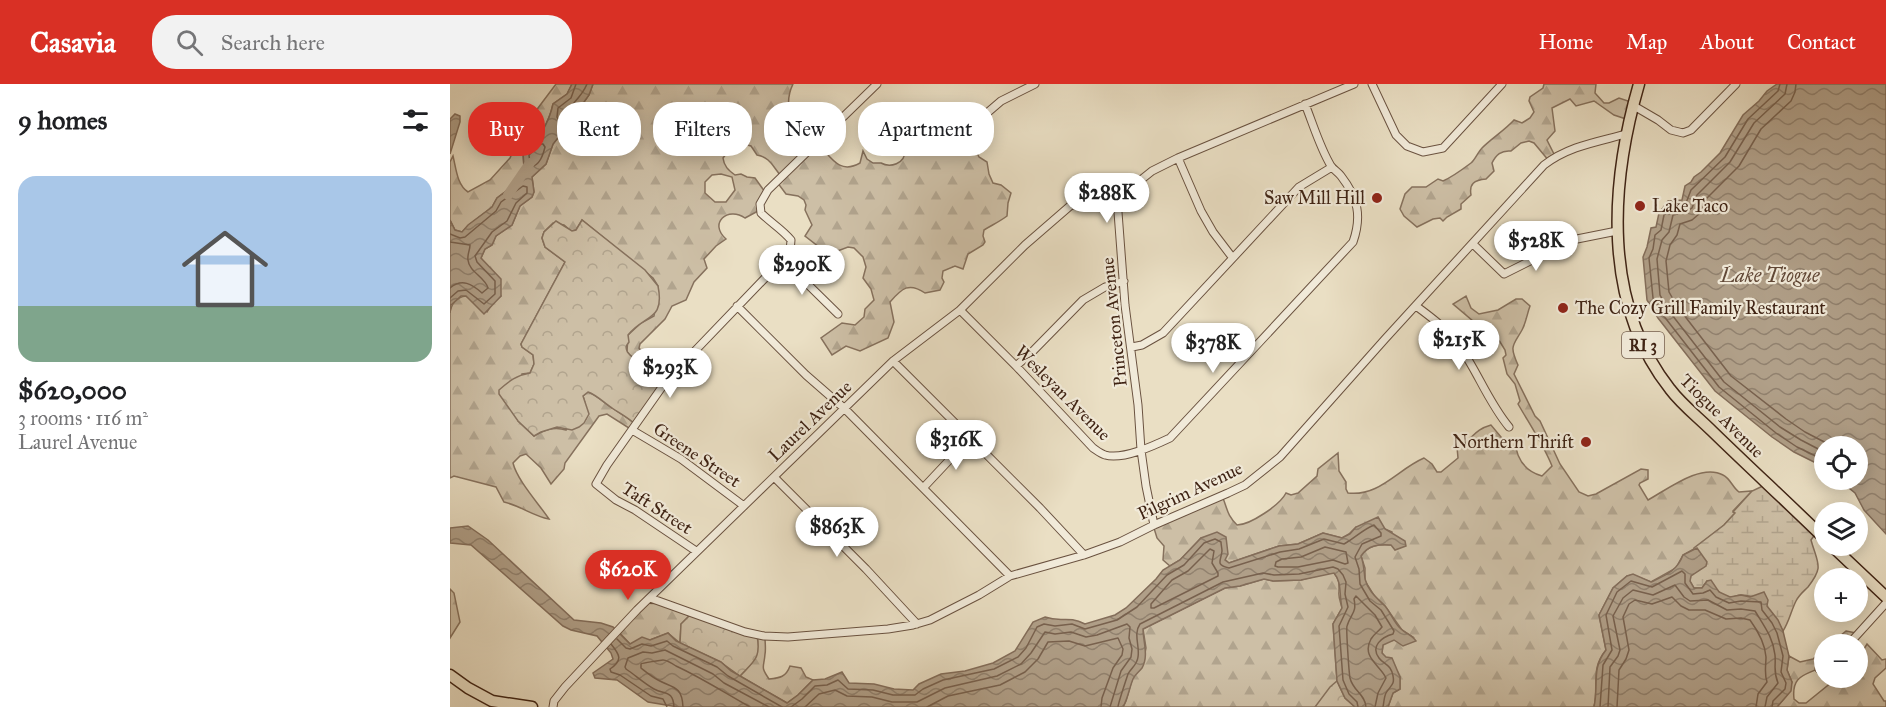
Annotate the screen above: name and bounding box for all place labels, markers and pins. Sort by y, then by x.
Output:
pin: $288K [1065,173,1149,224]
place label: Saw Mill Hill [1264,187,1365,209]
marker: Saw Mill Hill [1370,191,1384,205]
place label: Lake Taco [1652,195,1728,217]
marker: Lake Taco [1633,199,1647,213]
pin: $528K [1494,221,1578,272]
pin: $290K [760,245,844,296]
place label: The Cozy Grill Family Restaurant [1575,297,1826,319]
marker: The Cozy Grill Family Restaurant [1556,301,1570,315]
pin: $215K [1417,320,1501,371]
pin: $378K [1171,323,1255,374]
pin: $293K [628,348,712,399]
pin: $316K [914,420,998,471]
place label: Northern Thrift [1452,431,1575,453]
marker: Northern Thrift [1579,435,1593,449]
pin: $863K [795,507,879,558]
pin: $620K [586,550,670,601]

